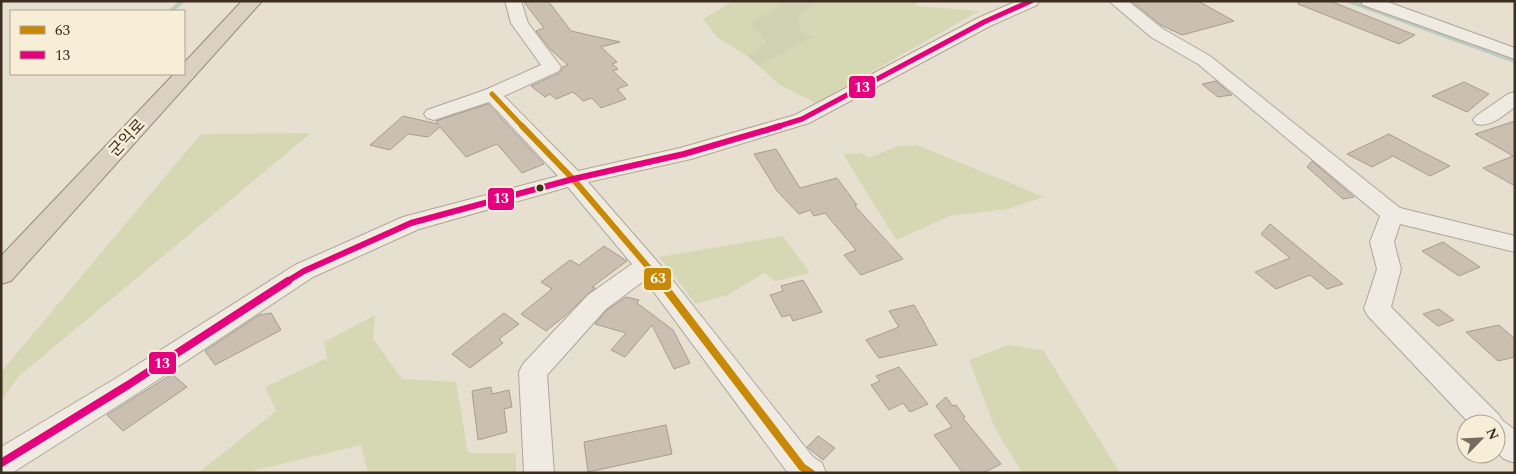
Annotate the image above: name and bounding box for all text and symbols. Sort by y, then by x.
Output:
legend [10,10,185,75]
text: 63 [55,19,71,42]
text: 13 [55,44,71,67]
line badge: 13 [848,75,876,99]
text: 13 [854,77,870,98]
street label: 군익로 [103,113,151,162]
unlabelled marker [535,183,545,193]
line badge: 13 [487,187,515,211]
text: 13 [493,188,509,209]
line badge: 63 [643,267,672,291]
text: 63 [650,268,666,289]
line badge: 13 [148,351,177,375]
text: 13 [154,353,170,374]
north arrow [1456,414,1506,464]
text: N [1481,424,1504,443]

